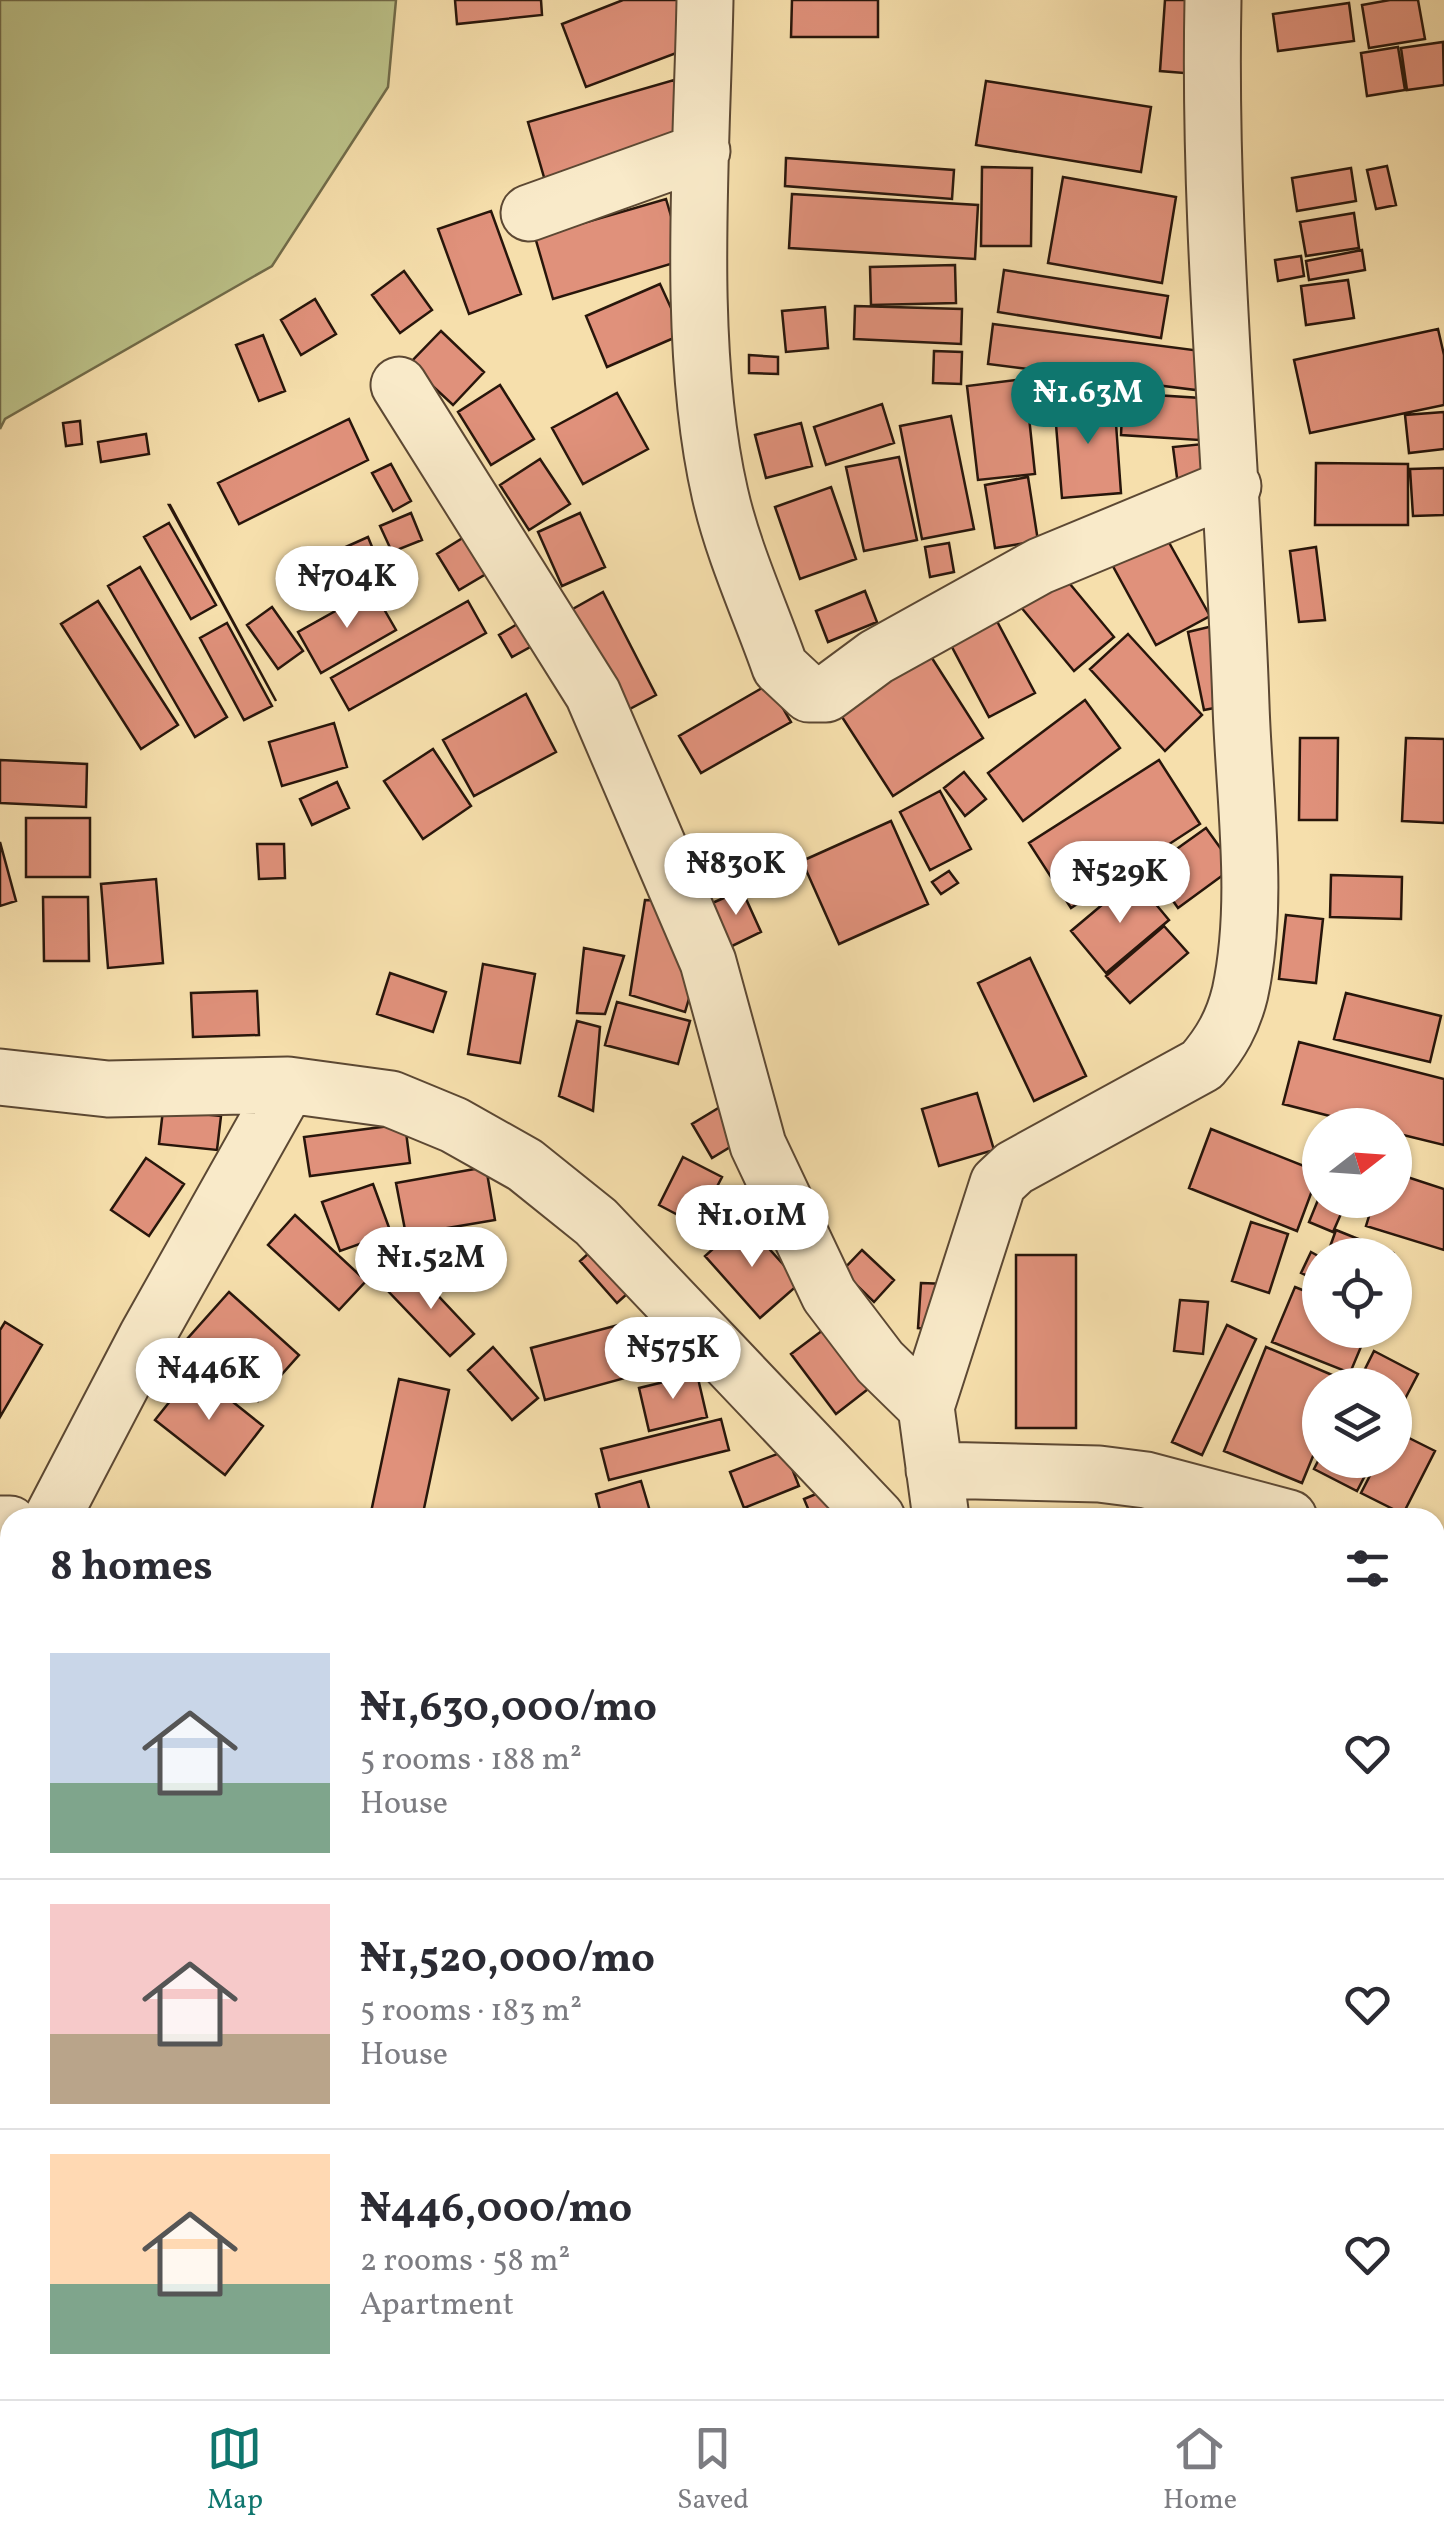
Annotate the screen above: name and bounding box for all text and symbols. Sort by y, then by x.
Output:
pin: ₦1.63M [1007,362,1169,447]
text: ₦1.63M [1033,372,1143,416]
pin: ₦704K [277,546,417,631]
text: ₦704K [297,556,397,600]
pin: ₦830K [666,833,806,918]
pin: ₦529K [1050,841,1190,926]
text: ₦830K [686,843,786,887]
text: ₦529K [1072,851,1168,895]
north arrow [1302,1108,1412,1218]
map controls [1302,1108,1412,1478]
pin: ₦1.01M [671,1185,833,1270]
text: ₦1.01M [698,1195,806,1239]
pin: ₦1.52M [350,1227,512,1312]
text: ₦1.52M [377,1237,485,1281]
button: locate [1302,1238,1412,1348]
pin: ₦575K [603,1317,743,1402]
text: ₦575K [627,1327,719,1371]
pin: ₦446K [139,1338,279,1423]
text: ₦446K [158,1348,260,1392]
button: layers [1302,1368,1412,1478]
text: 8 homes [50,1539,213,1598]
icon: filters [1340,1541,1395,1596]
text: ₦1,630,000/mo [360,1680,657,1739]
icon: home [130,1693,250,1813]
icon: heart [1340,1726,1395,1781]
text: 5 rooms · 188 m² [360,1739,582,1783]
text: House [360,1783,448,1827]
text: ₦1,520,000/mo [360,1931,655,1990]
icon: home [130,1944,250,2064]
icon: heart [1340,1977,1395,2032]
text: 5 rooms · 183 m² [360,1990,582,2034]
text: House [360,2034,448,2078]
text: ₦446,000/mo [360,2181,632,2240]
icon: home [130,2194,250,2314]
icon: heart [1340,2227,1395,2282]
text: 2 rooms · 58 m² [360,2240,570,2284]
text: Apartment [360,2284,514,2328]
tab: Map [207,2421,263,2520]
tab: Saved [677,2421,749,2520]
tab: Home [1163,2421,1237,2520]

